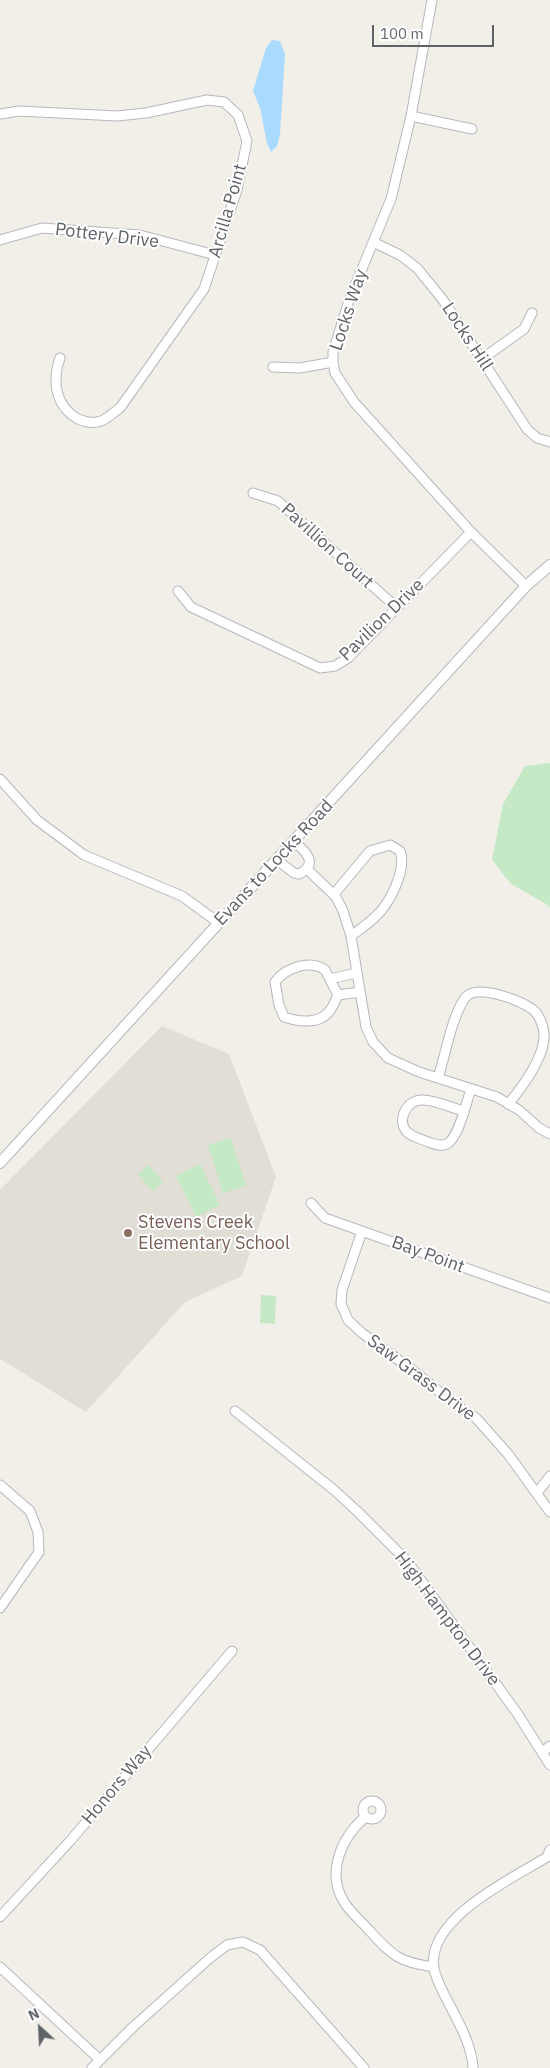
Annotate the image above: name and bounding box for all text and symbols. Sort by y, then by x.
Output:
scale bar [375,15,498,47]
text: 100 m [380,24,424,43]
street label: Arcilla Point [204,161,252,261]
street label: Pottery Drive [54,219,160,253]
street label: Locks Way [326,266,372,354]
street label: Locks Hill [437,299,497,375]
street label: Pavillion Court [276,499,378,593]
street label: Pavilion Drive [335,574,429,666]
street label: Evans to Locks Road [210,796,338,930]
place label: Stevens Creek Elementary School [138,1212,290,1254]
marker: Stevens Creek Elementary School [122,1227,134,1239]
street label: Bay Point [389,1232,467,1278]
street label: Saw Grass Drive [363,1330,479,1426]
street label: High Hampton Drive [390,1548,504,1690]
street label: Honors Way [78,1741,156,1829]
north arrow [15,2003,65,2053]
text: N [25,2004,42,2025]

